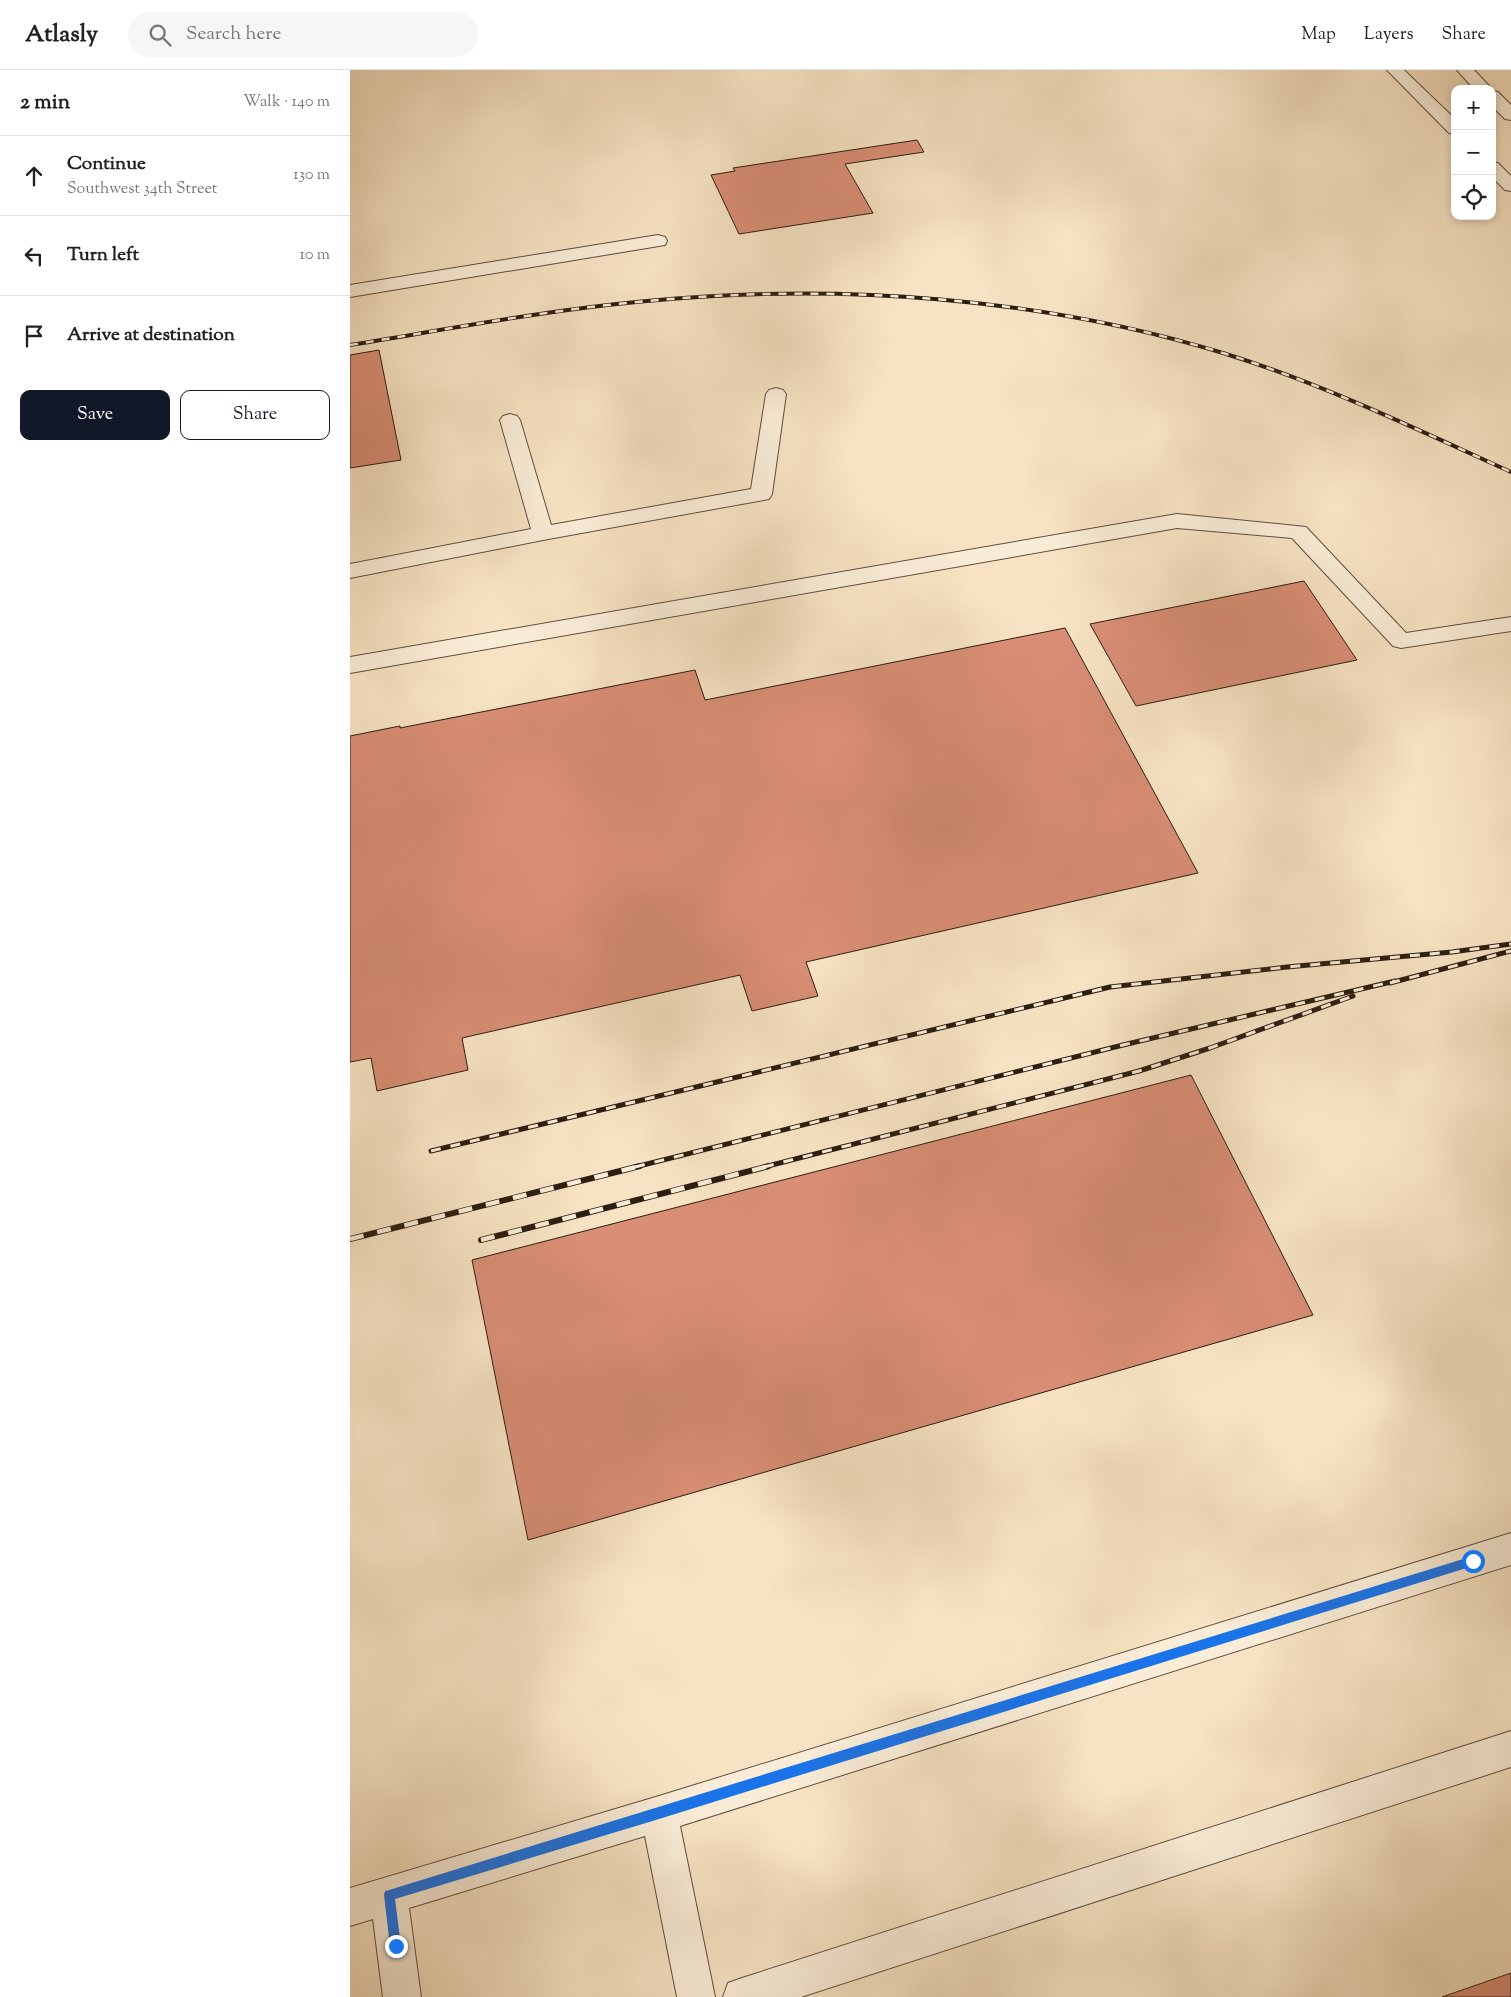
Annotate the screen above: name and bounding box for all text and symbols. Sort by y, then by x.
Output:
search box [128,12,478,57]
text: Atlasly [25,18,98,52]
icon: search [146,21,174,49]
text: Search here [186,21,281,48]
text: Map [1301,22,1336,48]
text: Layers [1364,22,1414,48]
text: Share [1442,22,1486,48]
map controls [1451,85,1496,220]
button: + [1451,85,1496,130]
text: 2 min [20,88,70,118]
text: Walk · 140 m [243,91,330,114]
button: − [1451,130,1496,175]
text: Continue [67,151,146,178]
icon: ahead [20,162,48,190]
text: 130 m [293,164,330,187]
button: locate [1451,175,1496,220]
text: Southwest 34th Street [67,178,217,201]
icon: left [20,242,48,270]
text: Turn left [67,242,139,269]
text: 10 m [300,244,330,267]
icon: arrive [20,322,48,350]
text: Arrive at destination [67,322,235,349]
button: Save [20,390,170,440]
button: Share [180,390,330,440]
route start [1462,1550,1485,1573]
route end [385,1935,408,1958]

